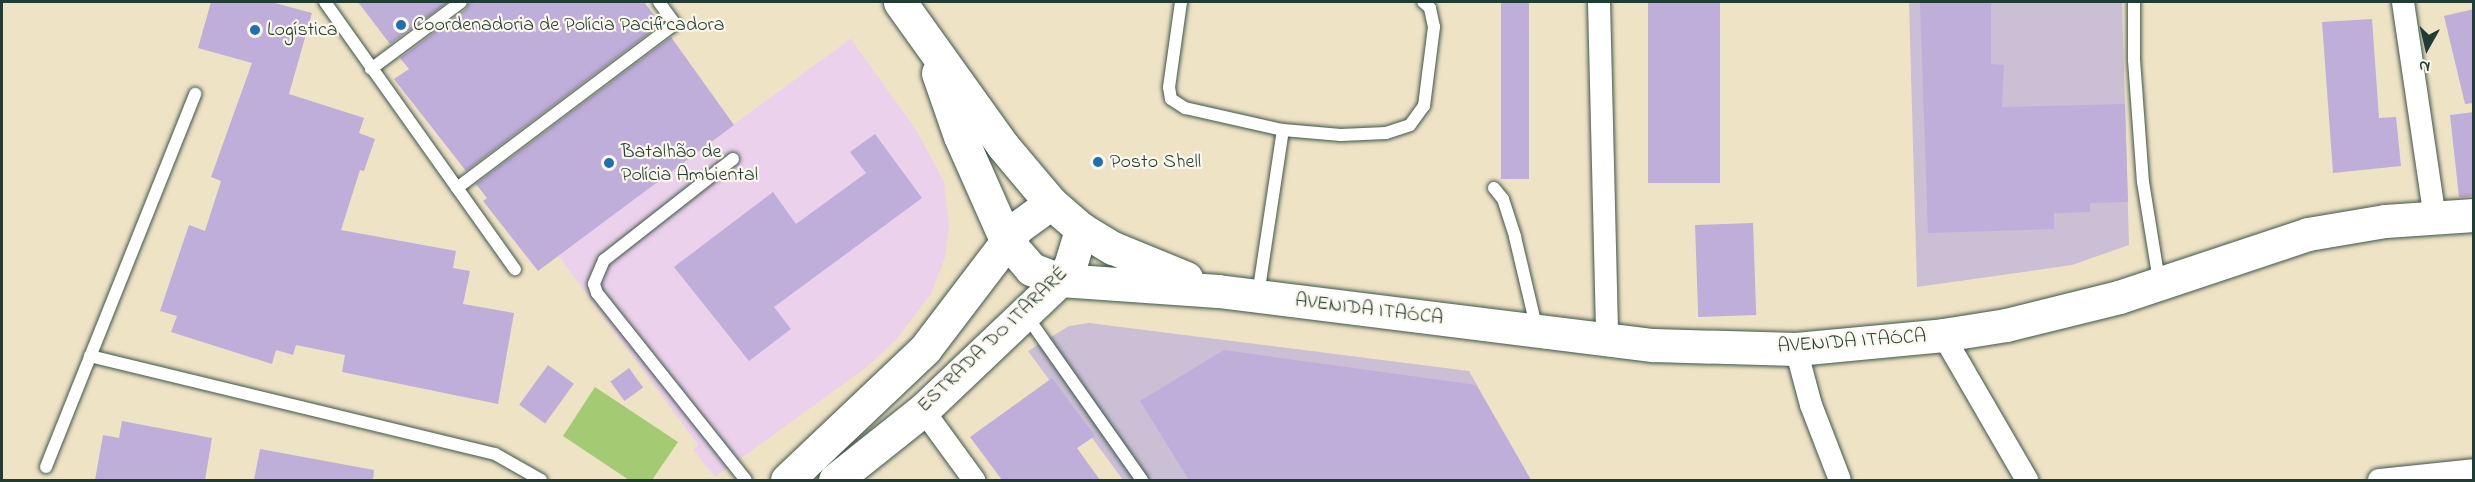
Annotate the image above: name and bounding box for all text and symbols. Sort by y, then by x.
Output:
place label: Coordenadoria de Polícia Pacificadora [413,13,725,37]
place label: Logística [267,18,338,42]
marker: Coordenadoria de Polícia Pacificadora [394,18,408,32]
north arrow [2397,18,2457,78]
marker: Logística [248,23,262,37]
text: N [2417,53,2432,78]
place label: Batalhão de Polícia Ambiental [621,140,758,187]
place label: Posto Shell [1110,150,1201,174]
marker: Posto Shell [1091,155,1105,169]
marker: Batalhão de Polícia Ambiental [602,156,616,170]
street label: ESTRADA DO ITARARÉ [913,262,1073,418]
street label: AVENIDA ITAÓCA [1294,289,1444,331]
street label: AVENIDA ITAÓCA [1777,325,1927,359]

